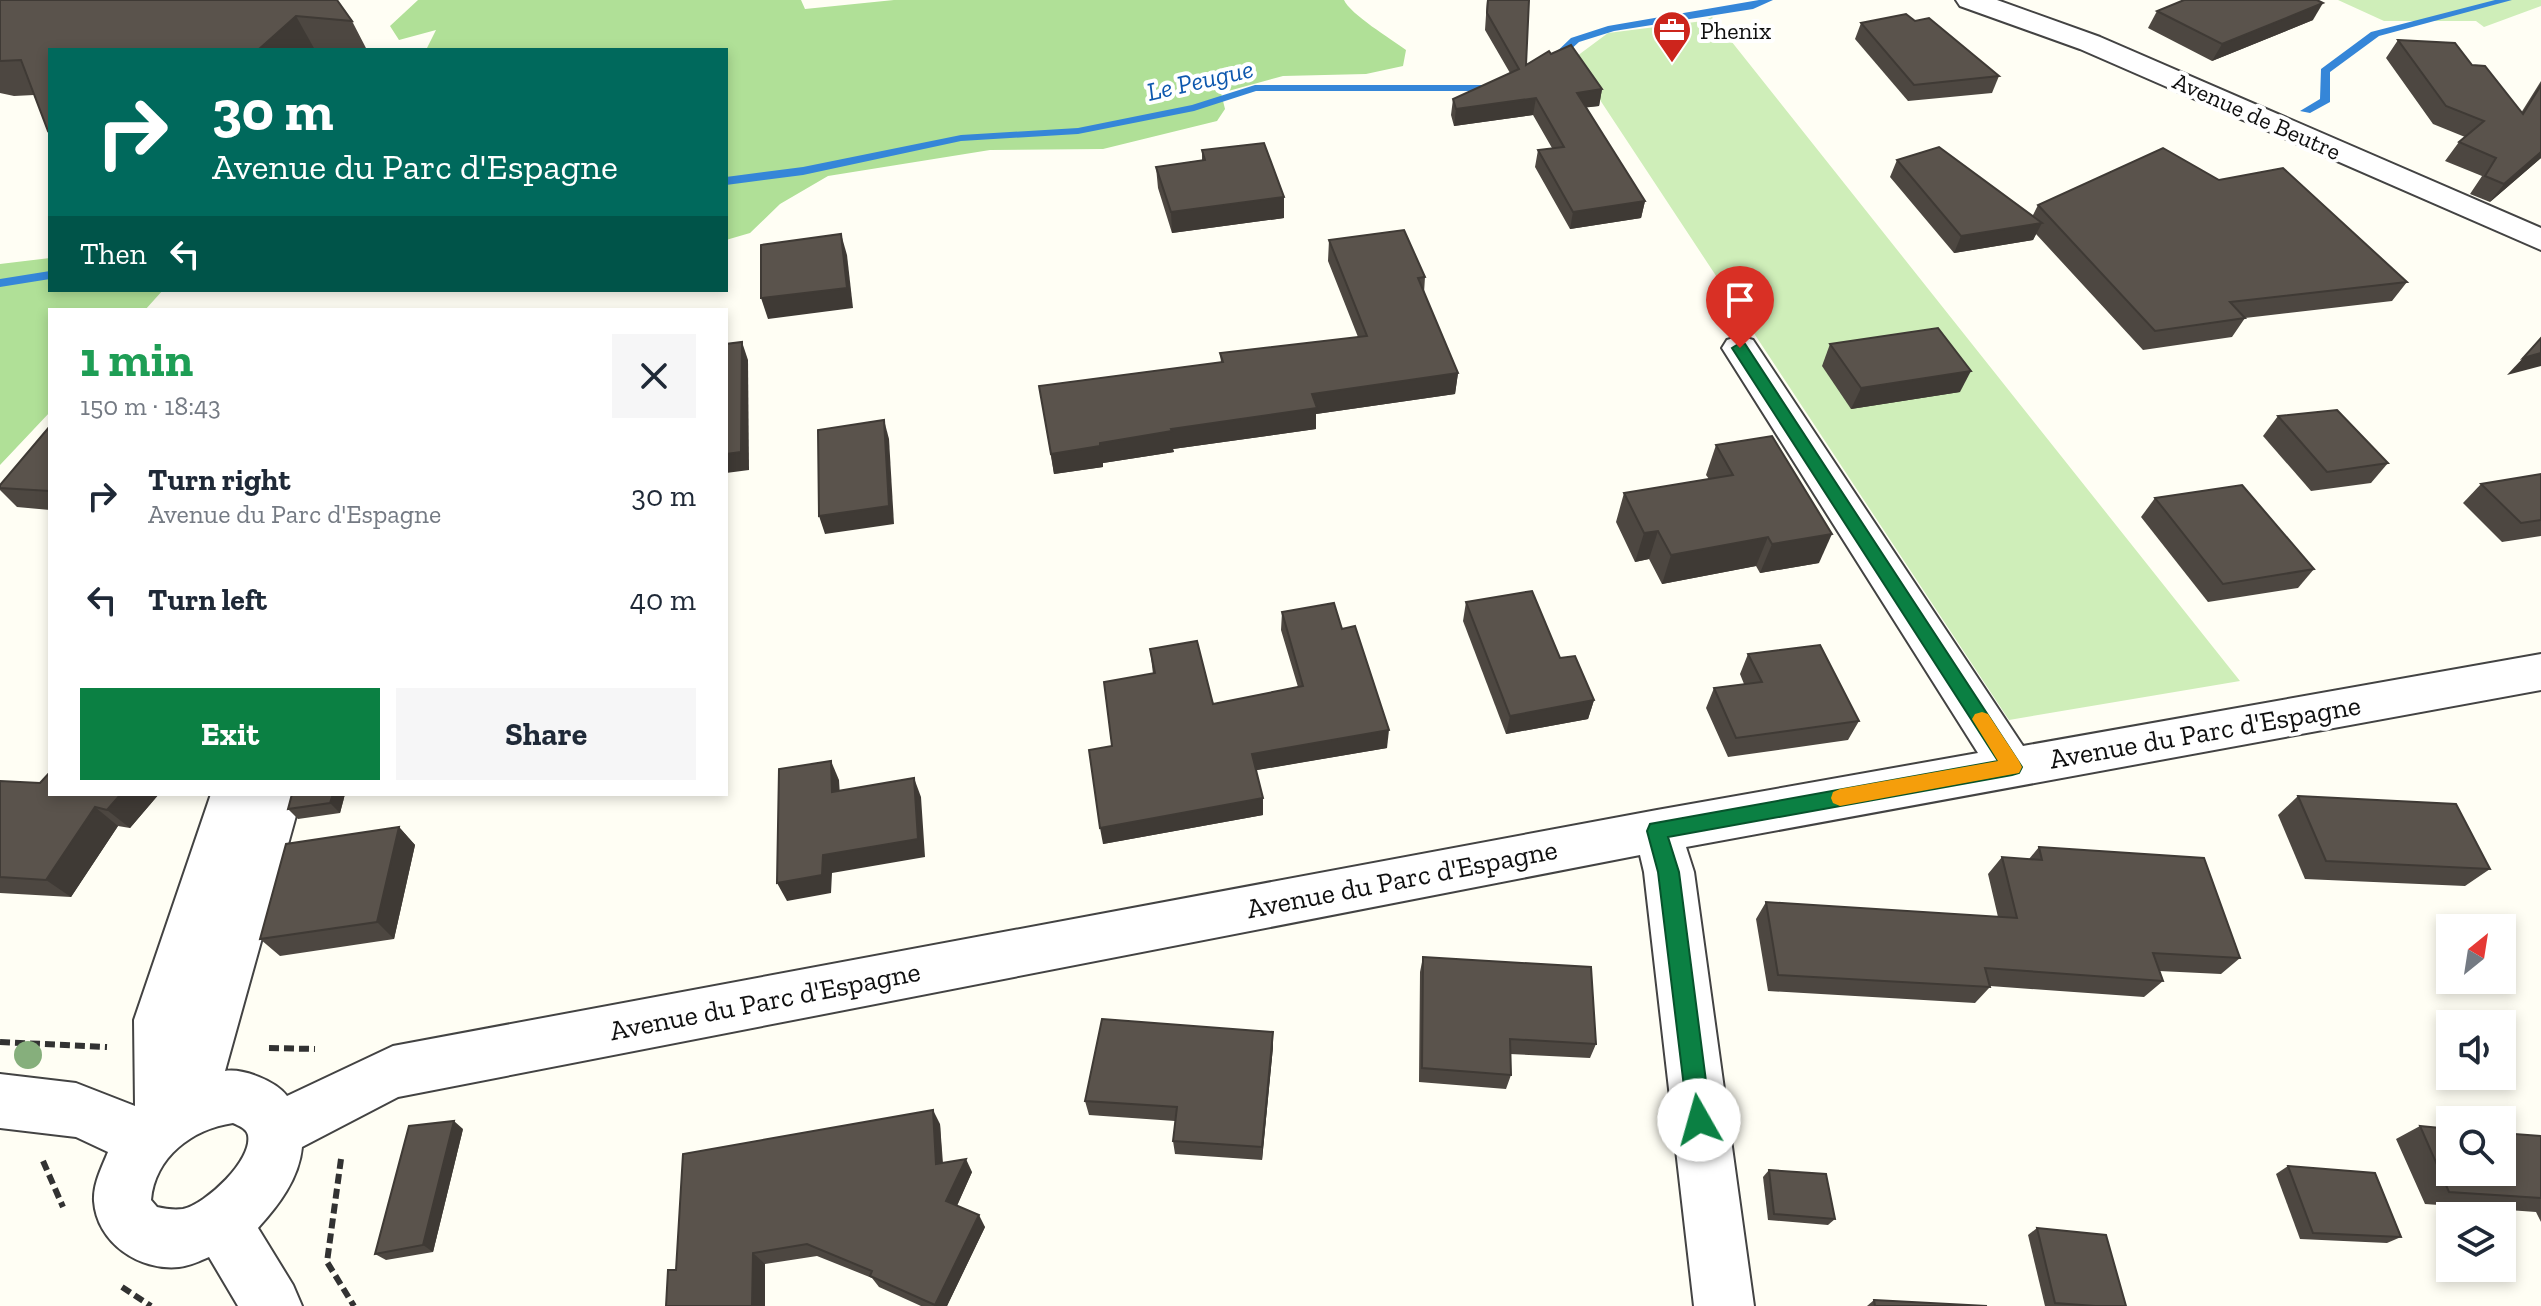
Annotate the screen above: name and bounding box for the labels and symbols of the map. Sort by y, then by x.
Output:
office icon: Phenix [1651,9,1693,64]
place label: Phenix [1700,16,1771,45]
water label: Le Peugue [1144,52,1256,108]
street label: Avenue de Beutre [2168,66,2346,166]
pin [1706,266,1774,348]
street label: Avenue du Parc d'Espagne [2047,688,2363,776]
street label: Avenue du Parc d'Espagne [1244,833,1560,925]
north arrow [2436,914,2516,994]
street label: Avenue du Parc d'Espagne [607,955,923,1047]
position arrow [1657,1078,1741,1162]

